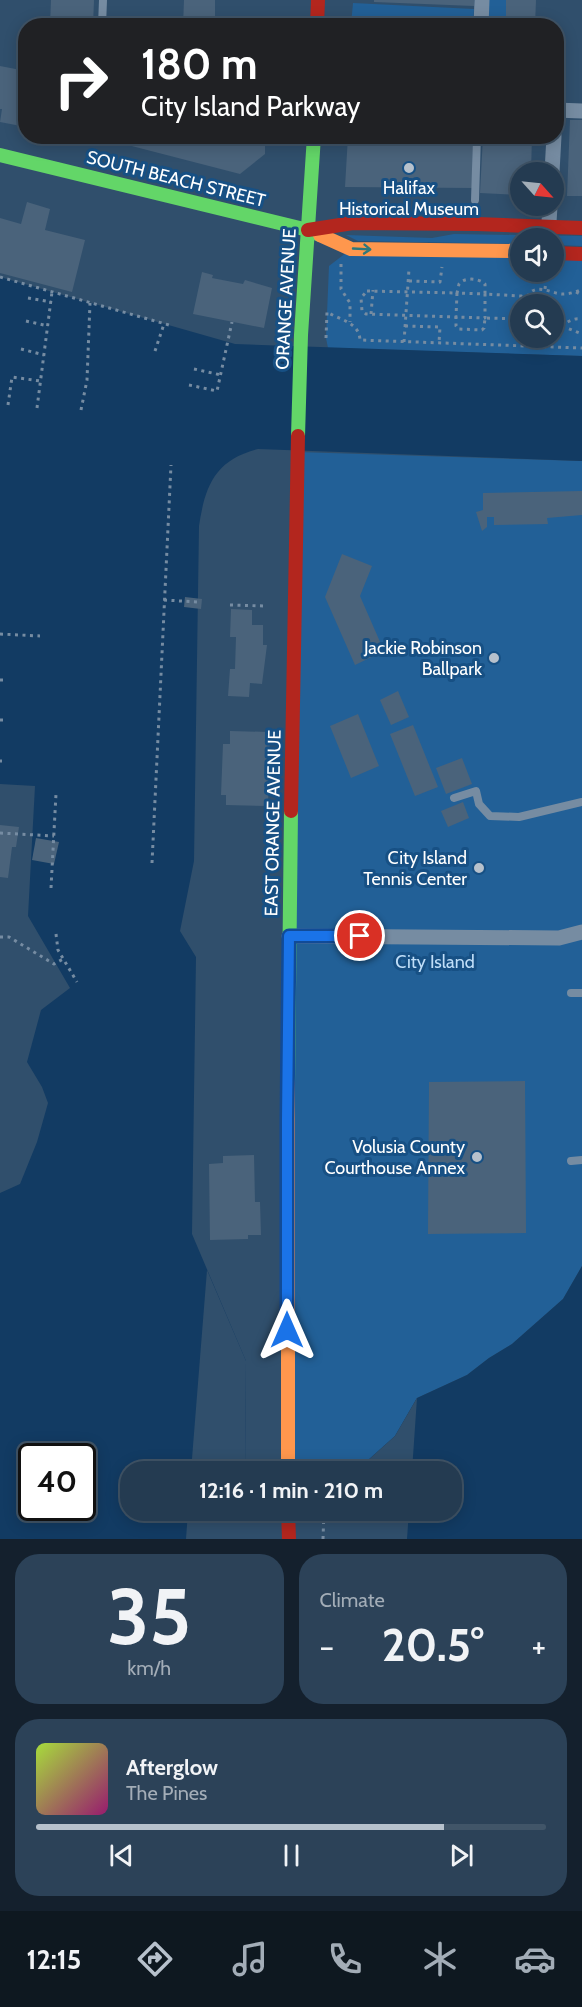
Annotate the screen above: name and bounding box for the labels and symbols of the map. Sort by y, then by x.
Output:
street label: SOUTH BEACH STREET [84,146,268,212]
marker: Halifax Historical Museum [402,161,416,175]
north arrow [510,162,564,216]
place label: Halifax Historical Museum [339,177,479,220]
street label: ORANGE AVENUE [271,228,301,370]
one-way arrow [352,244,372,255]
place label: Jackie Robinson Ballpark [363,637,483,680]
marker: Jackie Robinson Ballpark [487,651,501,665]
street label: EAST ORANGE AVENUE [260,729,286,917]
place label: City Island Tennis Center [363,847,467,890]
marker: City Island Tennis Center [472,861,486,875]
pin [334,910,385,961]
park label: City Island [395,951,475,973]
place label: Volusia County Courthouse Annex [324,1136,465,1179]
marker: Volusia County Courthouse Annex [470,1150,484,1164]
position arrow [255,1298,319,1362]
speed limit sign: 40 [18,1443,96,1521]

